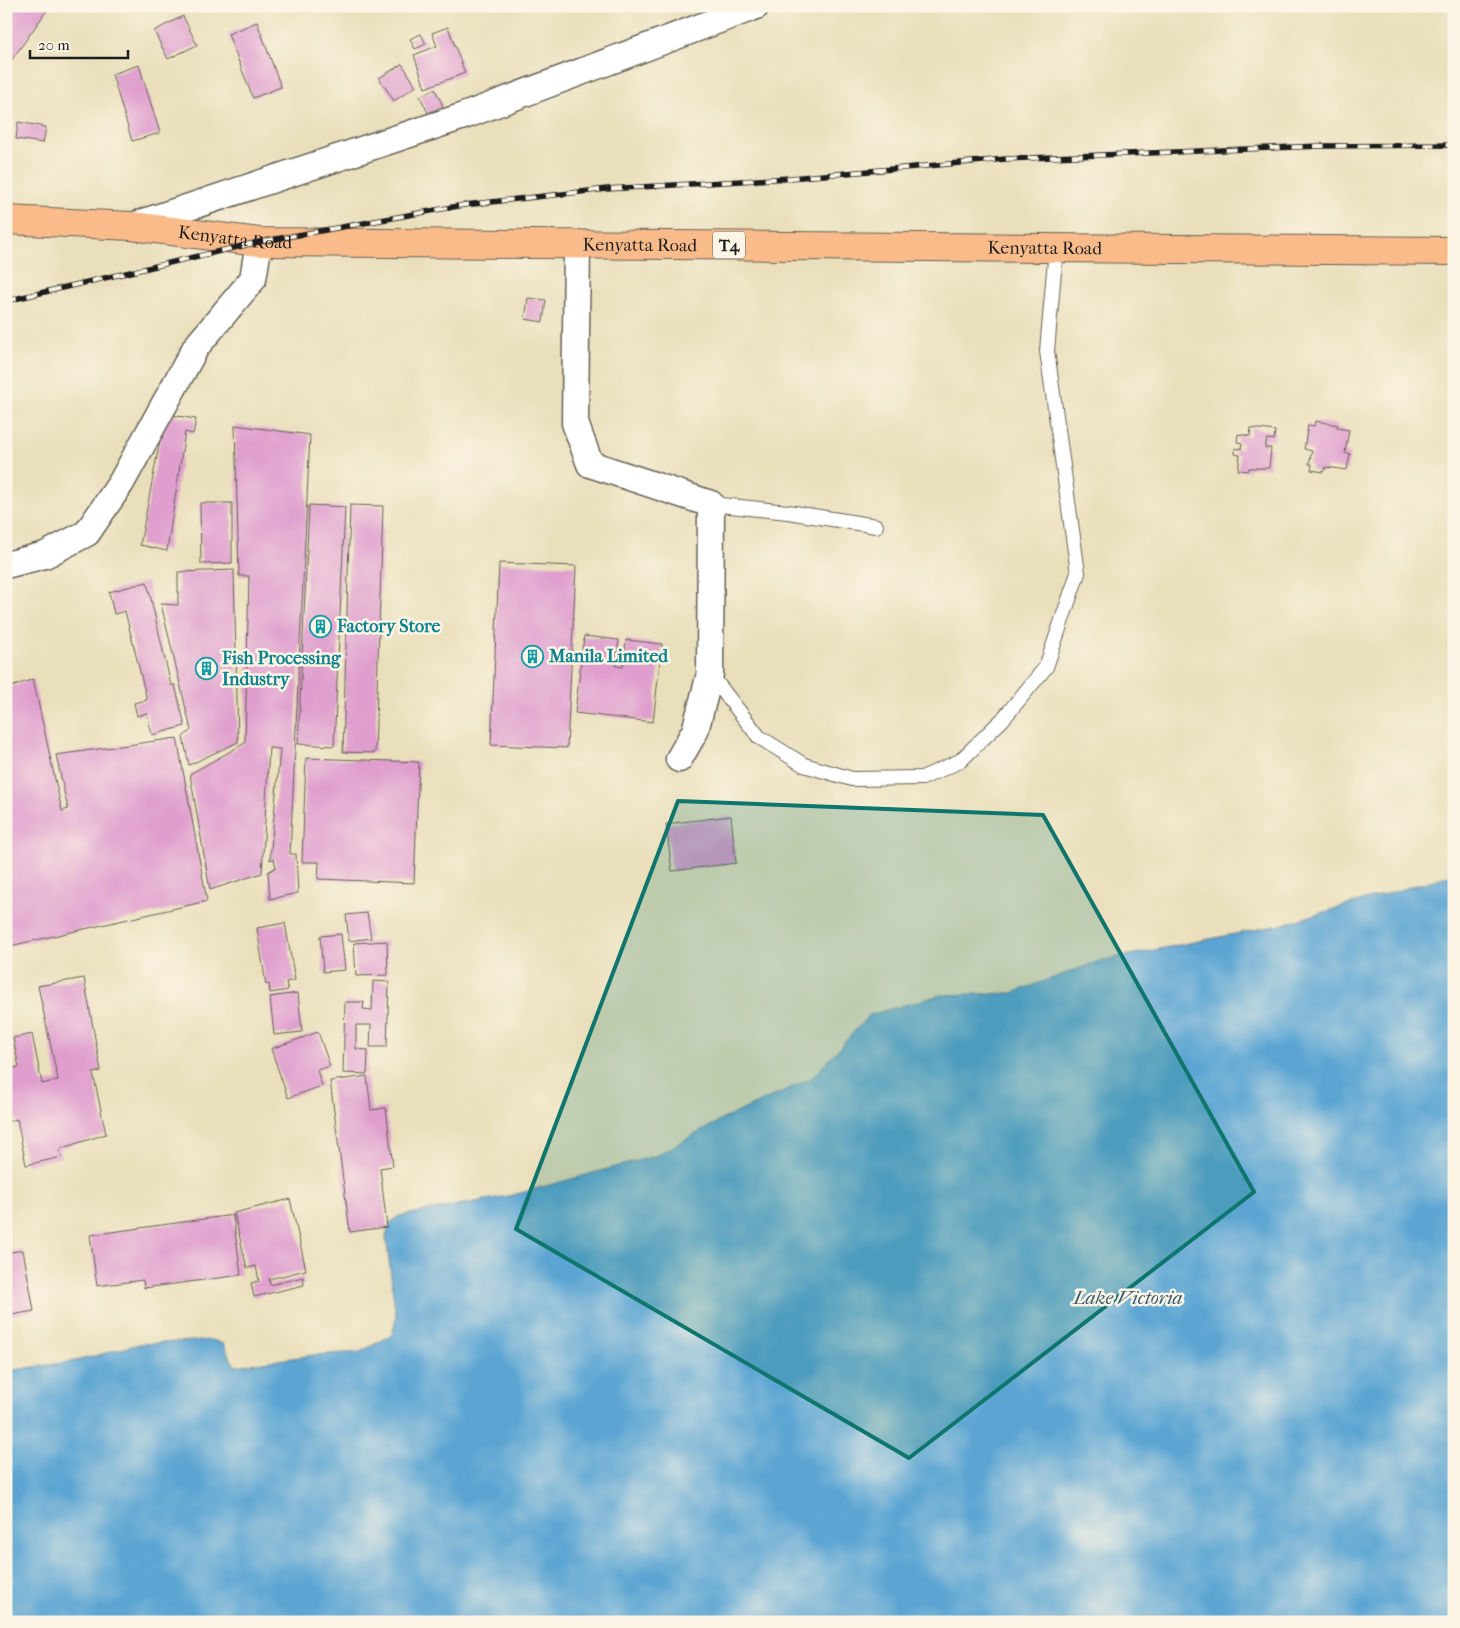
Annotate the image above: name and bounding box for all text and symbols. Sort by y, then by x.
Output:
scale bar [30,28,128,60]
text: 20 m [38,36,70,54]
street label: Kenyatta Road [177,222,292,254]
road number: T4 [713,232,745,258]
street label: Kenyatta Road [583,234,697,256]
street label: Kenyatta Road [988,237,1102,259]
building icon: Factory Store [309,614,333,638]
place label: Factory Store [336,616,441,637]
building icon: Manila Limited [521,644,545,668]
place label: Manila Limited [548,646,669,667]
place label: Fish Processing Industry [221,648,342,690]
building icon: Fish Processing Industry [194,656,218,680]
water label: Lake Victoria [1071,1287,1183,1309]

